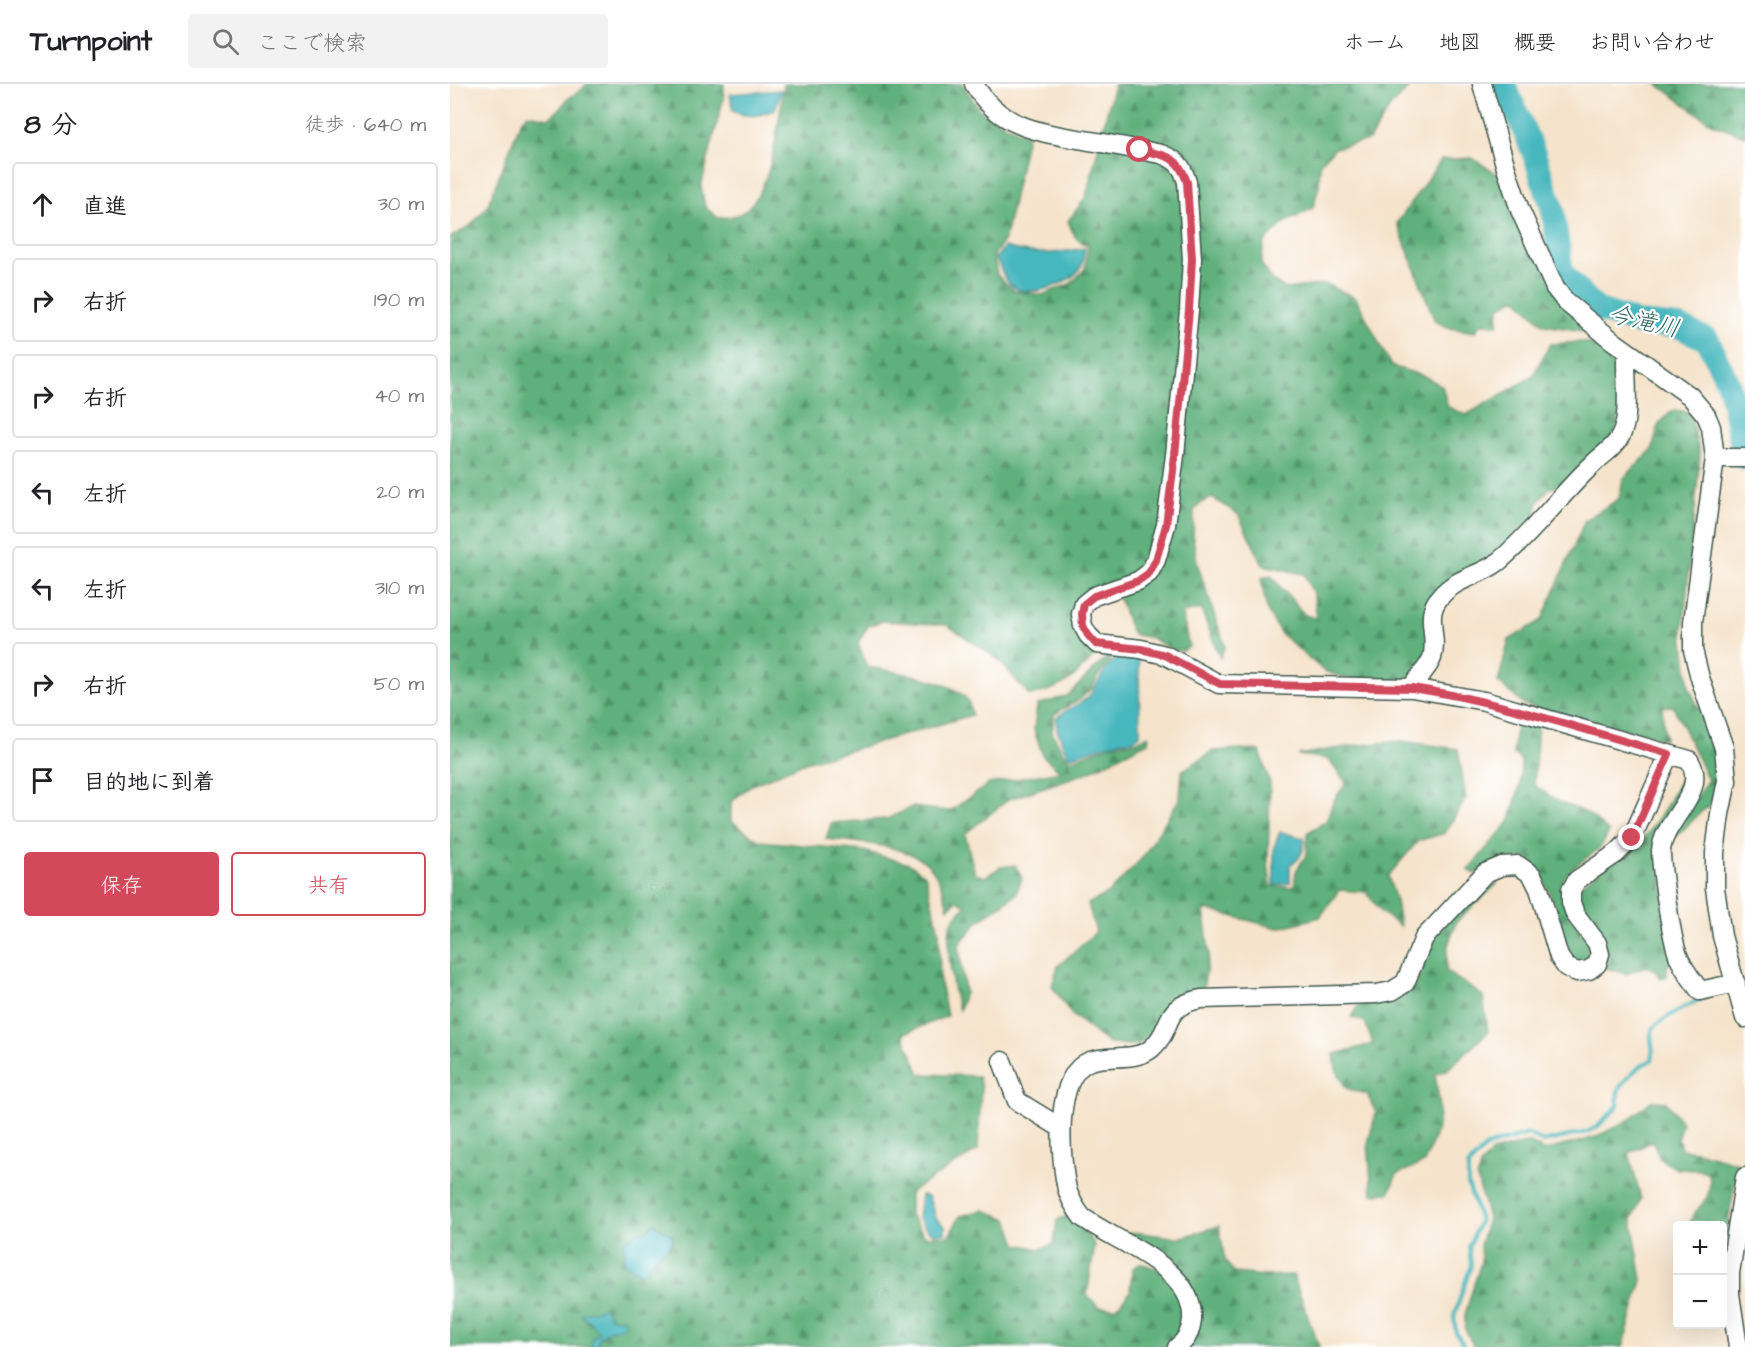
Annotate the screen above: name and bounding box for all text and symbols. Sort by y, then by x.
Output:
search box [188,14,608,68]
text: Turnpoint [30,22,152,61]
icon: search [209,25,242,58]
text: ここで検索 [257,28,367,59]
text: ホーム [1344,28,1406,57]
text: 地図 [1439,28,1481,57]
text: 概要 [1514,28,1556,57]
text: お問い合わせ [1589,28,1715,57]
text: 8 分 [24,107,77,143]
text: 徒歩 · 640 m [305,111,426,139]
route start [1126,136,1152,162]
icon: ahead [26,188,59,221]
text: 30 m [378,190,424,218]
text: 直進 [83,191,127,222]
icon: right [26,284,59,317]
text: 190 m [374,286,424,314]
text: 右折 [83,287,127,318]
water label: 今滝川 [1605,297,1683,347]
icon: right [26,380,59,413]
text: 40 m [374,382,424,410]
text: 右折 [83,383,127,414]
icon: left [26,476,59,509]
text: 20 m [376,478,424,506]
text: 左折 [83,479,127,510]
icon: left [26,572,59,605]
text: 310 m [375,574,424,602]
text: 左折 [83,575,127,606]
icon: right [26,668,59,701]
text: 50 m [374,670,424,698]
text: 右折 [83,671,127,702]
icon: arrive [26,764,59,797]
text: 目的地に到着 [83,767,215,798]
route end [1618,824,1644,850]
button: 保存 [24,852,219,916]
button: 共有 [231,852,426,916]
map controls [1673,1221,1727,1329]
button: + [1673,1221,1727,1275]
button: − [1673,1275,1727,1329]

